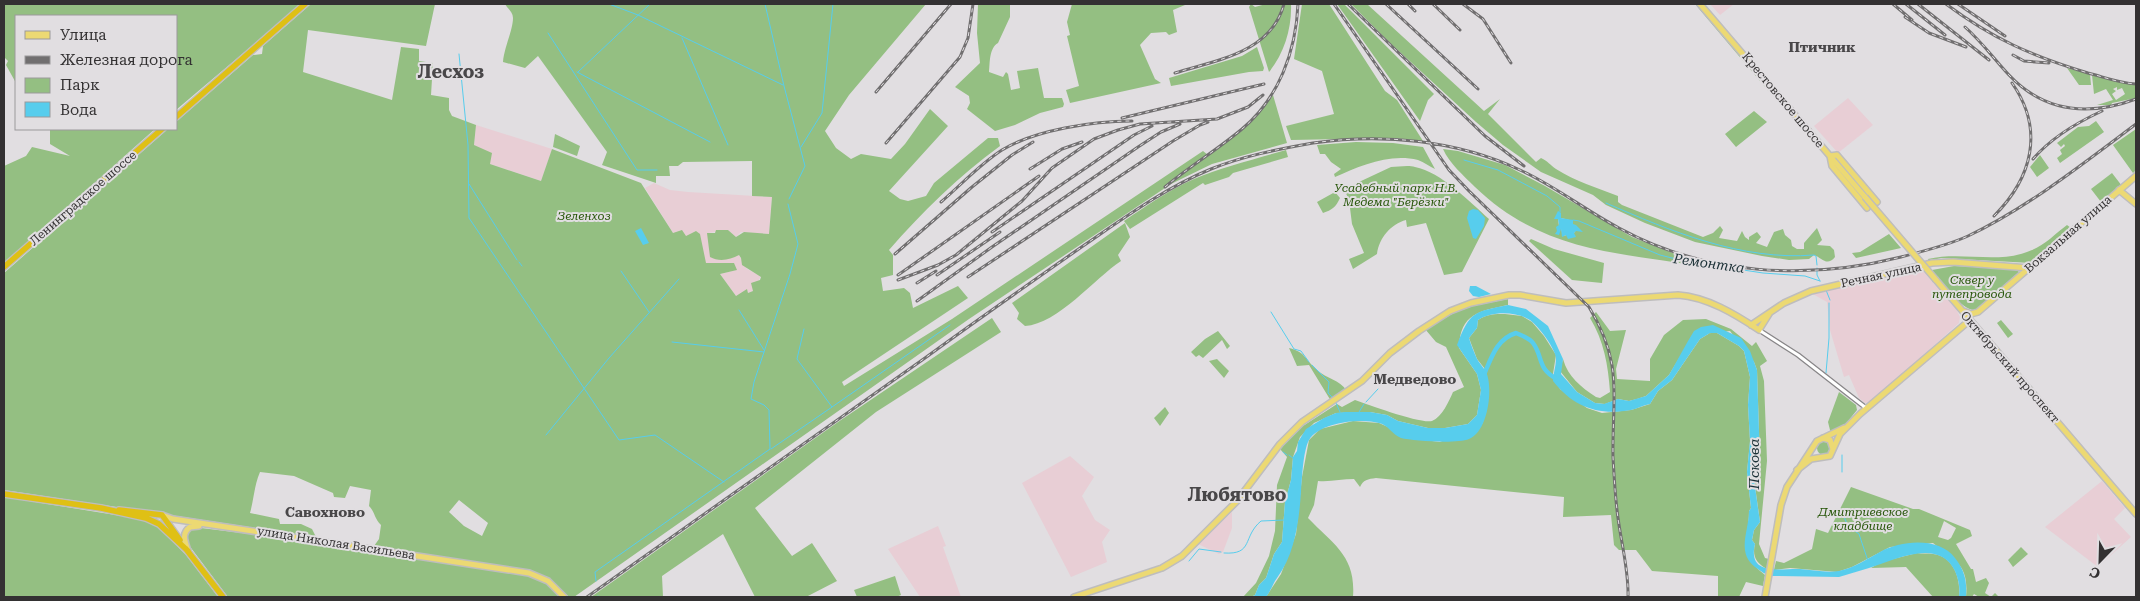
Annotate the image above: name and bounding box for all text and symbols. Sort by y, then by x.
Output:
legend [15,15,178,130]
text: Улица [60,26,106,44]
district label: Птичник [1788,39,1856,55]
street label: Крестовское шоссе [1739,50,1827,151]
text: Железная дорога [60,51,193,69]
district label: Лесхоз [418,61,484,82]
text: Парк [60,76,100,94]
text: Вода [60,101,97,119]
street label: Ленинградское шоссе [27,148,140,248]
park label: Усадебный парк Н.В. Медема "Берёзки" [1334,181,1458,209]
street label: Вокзальная улица [2022,192,2115,276]
park label: Зеленхоз [557,209,611,223]
water label: Ремонтка [1671,250,1746,276]
street label: Речная улица [1839,260,1923,290]
park label: Сквер у путепровода [1932,273,2012,301]
street label: Октябрьский проспект [1958,308,2063,426]
district label: Медведово [1374,371,1456,387]
water label: Пскова [1746,439,1762,490]
district label: Любятово [1188,484,1287,505]
district label: Савохново [285,504,365,520]
park label: Дмитриевское кладбище [1817,505,1908,533]
street label: улица Николая Васильева [256,524,416,562]
north arrow [2075,536,2125,586]
text: С [2087,564,2103,582]

